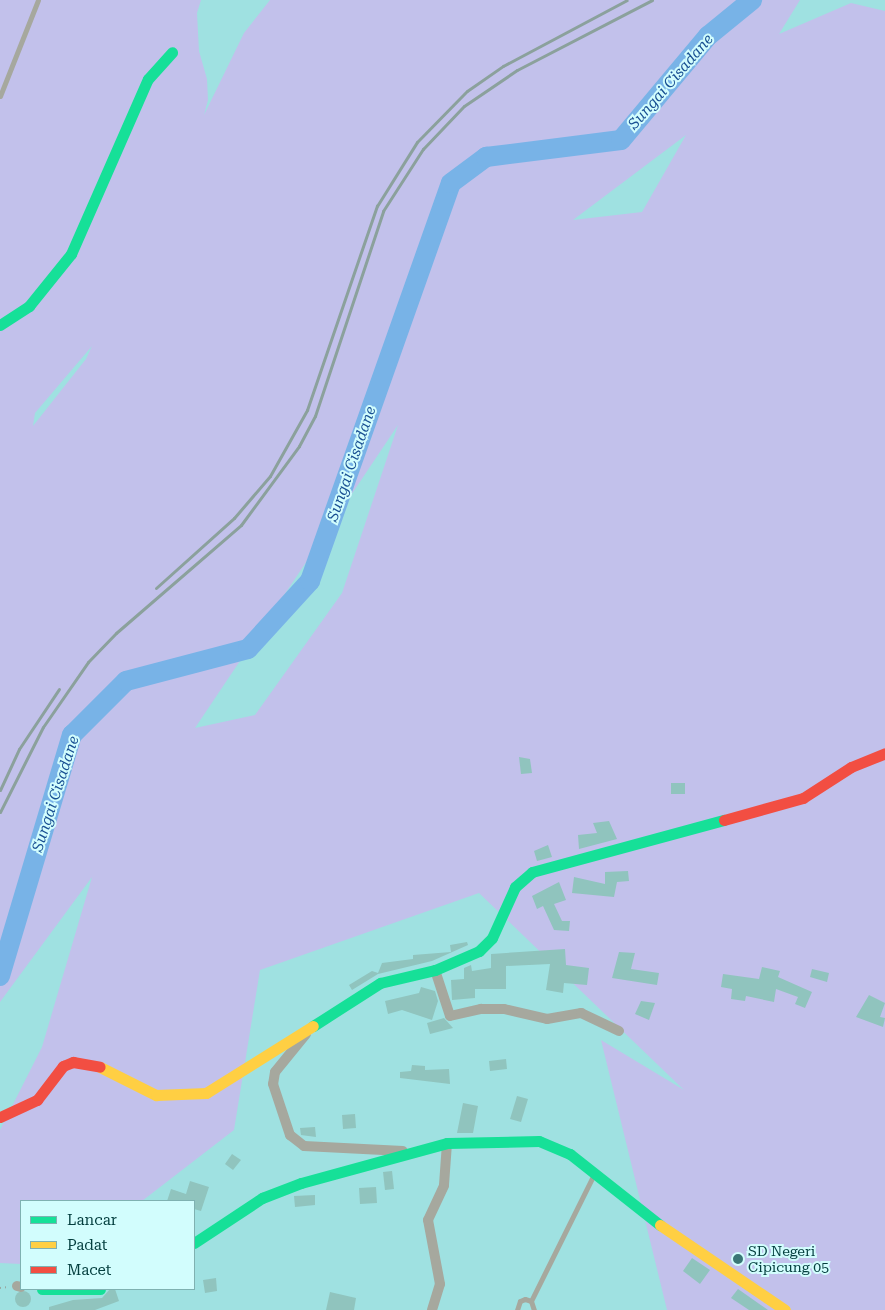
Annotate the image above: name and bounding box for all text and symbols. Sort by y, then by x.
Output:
water label: Sungai Cisadane [625,31,717,133]
water label: Sungai Cisadane [324,404,380,524]
water label: Sungai Cisadane [29,734,83,854]
legend [20,1200,195,1290]
text: Lancar [67,1211,117,1229]
text: Padat [67,1236,107,1254]
place label: SD Negeri Cipicung 05 [748,1243,829,1276]
marker: SD Negeri Cipicung 05 [732,1253,744,1265]
text: Macet [67,1261,111,1279]

